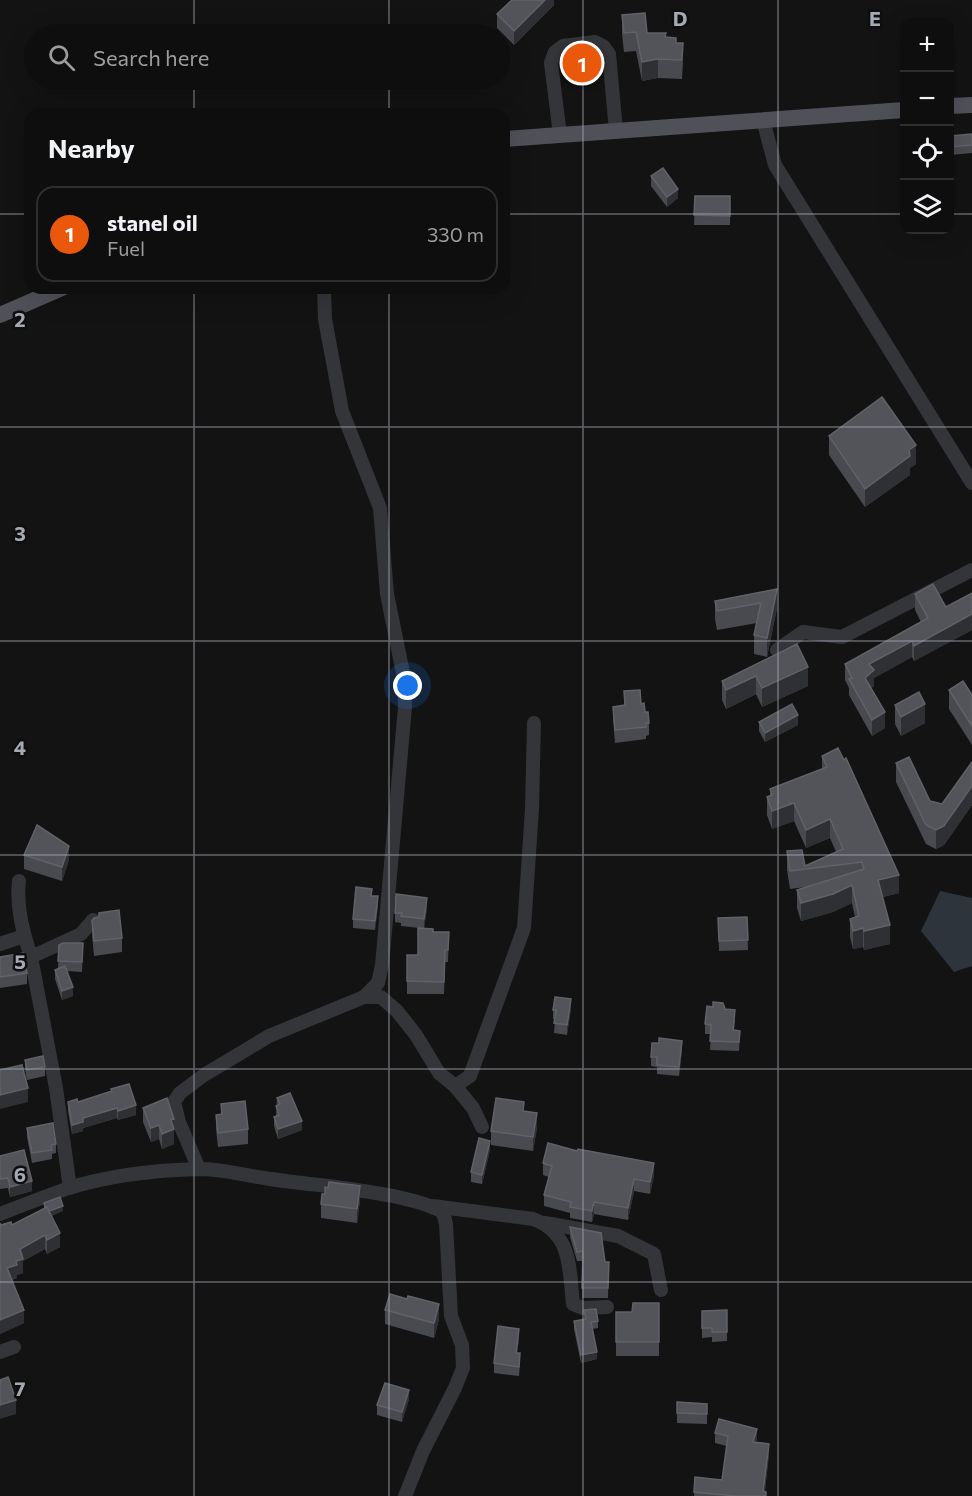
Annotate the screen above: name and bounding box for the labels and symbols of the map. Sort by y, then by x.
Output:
text: D [673,6,687,30]
text: E [869,6,881,30]
pin: 1 [562,40,602,86]
text: 2 [14,307,26,331]
text: 3 [14,521,26,545]
your location [393,671,422,700]
text: 4 [14,735,26,759]
text: 5 [14,949,26,973]
text: 6 [14,1162,26,1186]
text: 7 [15,1376,26,1400]

